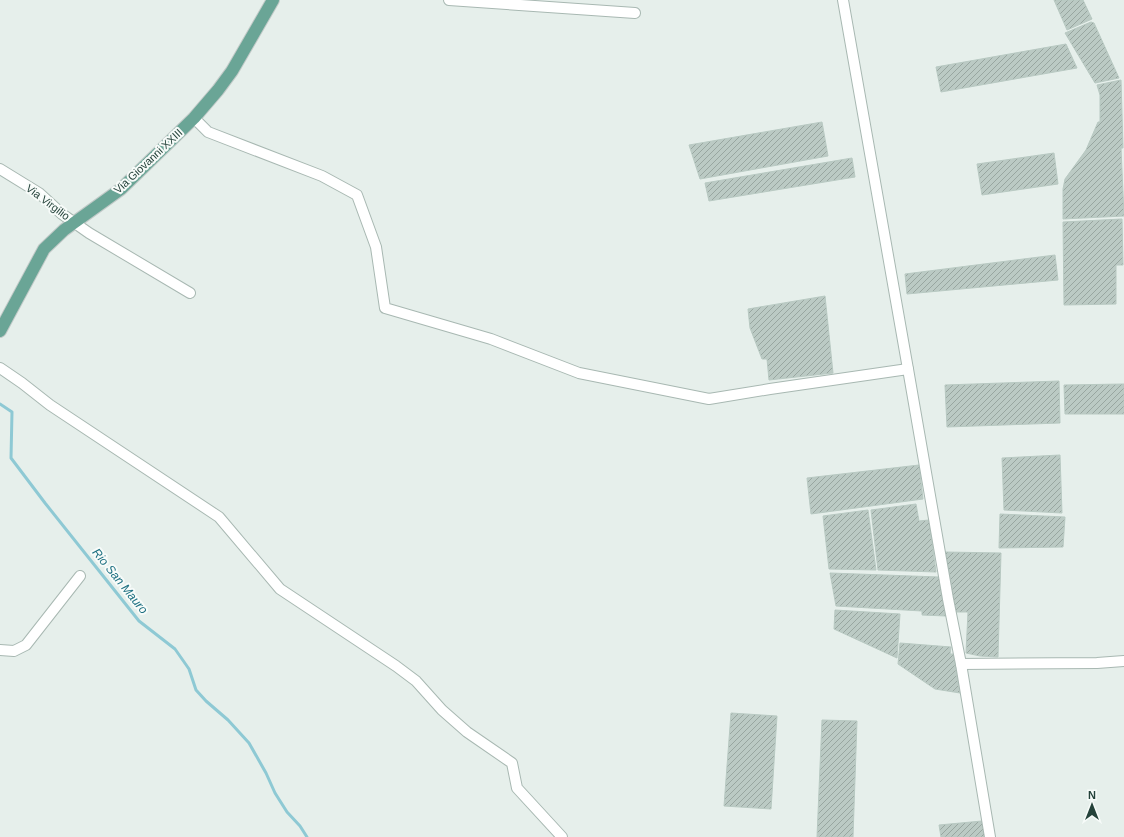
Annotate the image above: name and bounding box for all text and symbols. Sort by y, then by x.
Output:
street label: Via Giovanni XXIII [111,126,185,196]
street label: Via Virgilio [24,182,72,222]
water label: Rio San Mauro [89,545,151,617]
north arrow [1072,785,1112,825]
text: N [1088,789,1096,801]

